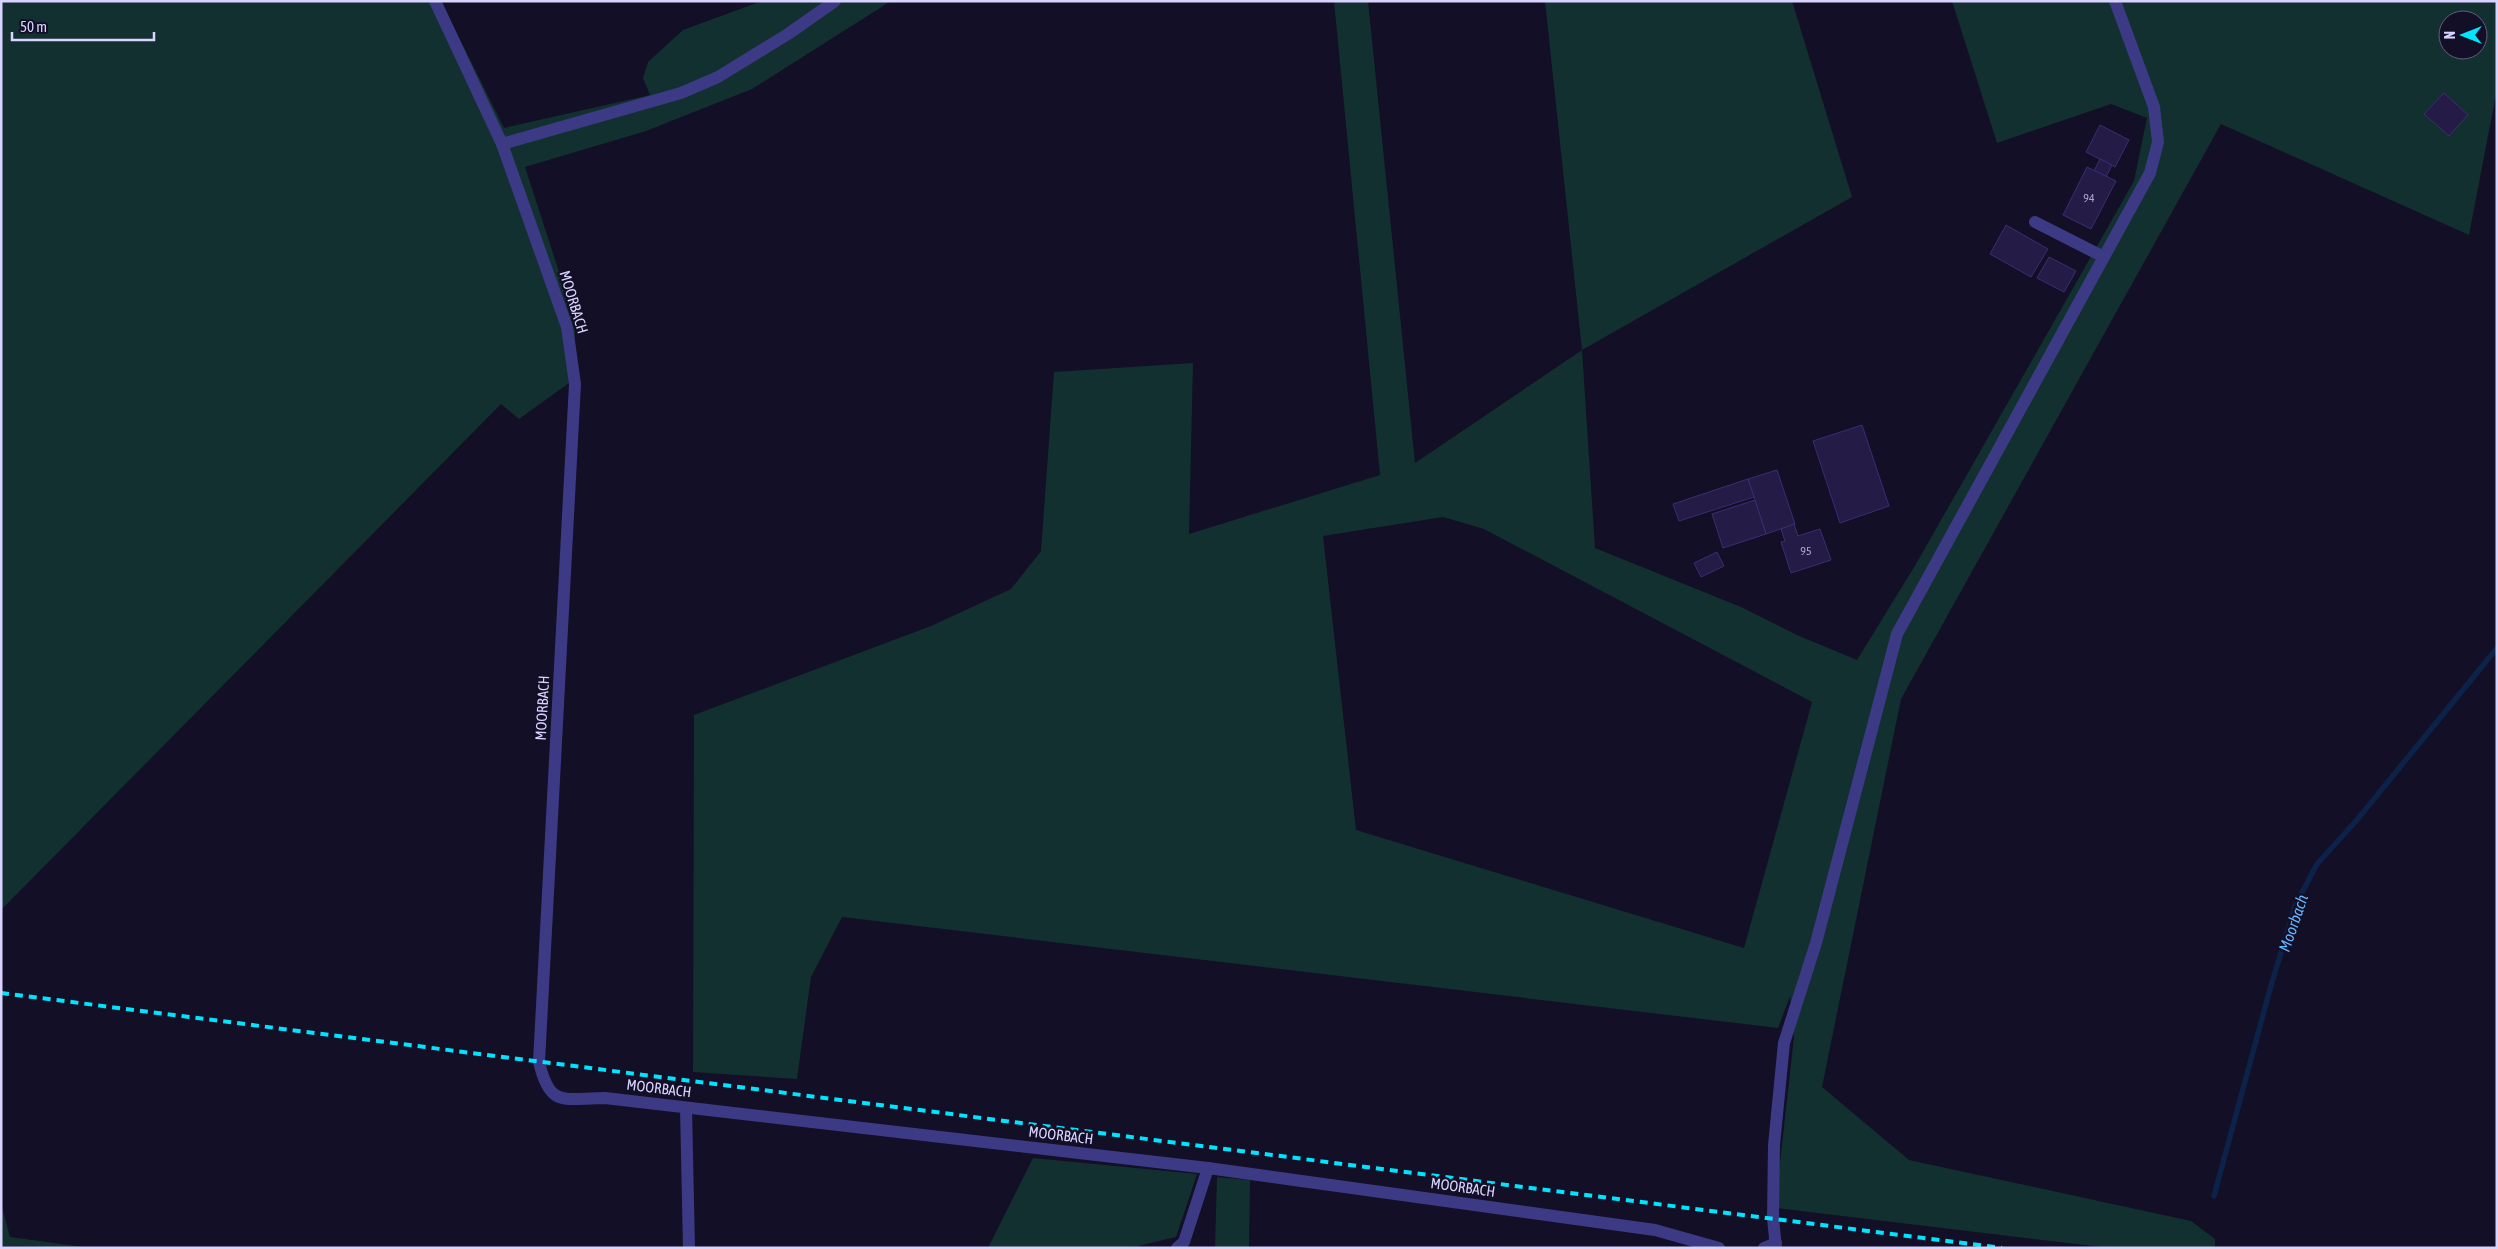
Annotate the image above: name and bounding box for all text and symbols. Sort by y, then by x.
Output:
scale bar [12,10,155,42]
north arrow [2438,10,2488,60]
text: 50 m [20,18,47,35]
text: N [2442,31,2458,39]
house number: 94 [2083,191,2095,205]
street label: MOORBACH [556,268,592,336]
house number: 95 [1800,544,1812,558]
street label: MOORBACH [532,675,552,741]
water label: Moorbach [2275,892,2311,954]
street label: MOORBACH [626,1076,692,1100]
street label: MOORBACH [1028,1123,1094,1147]
street label: MOORBACH [1430,1174,1496,1200]

